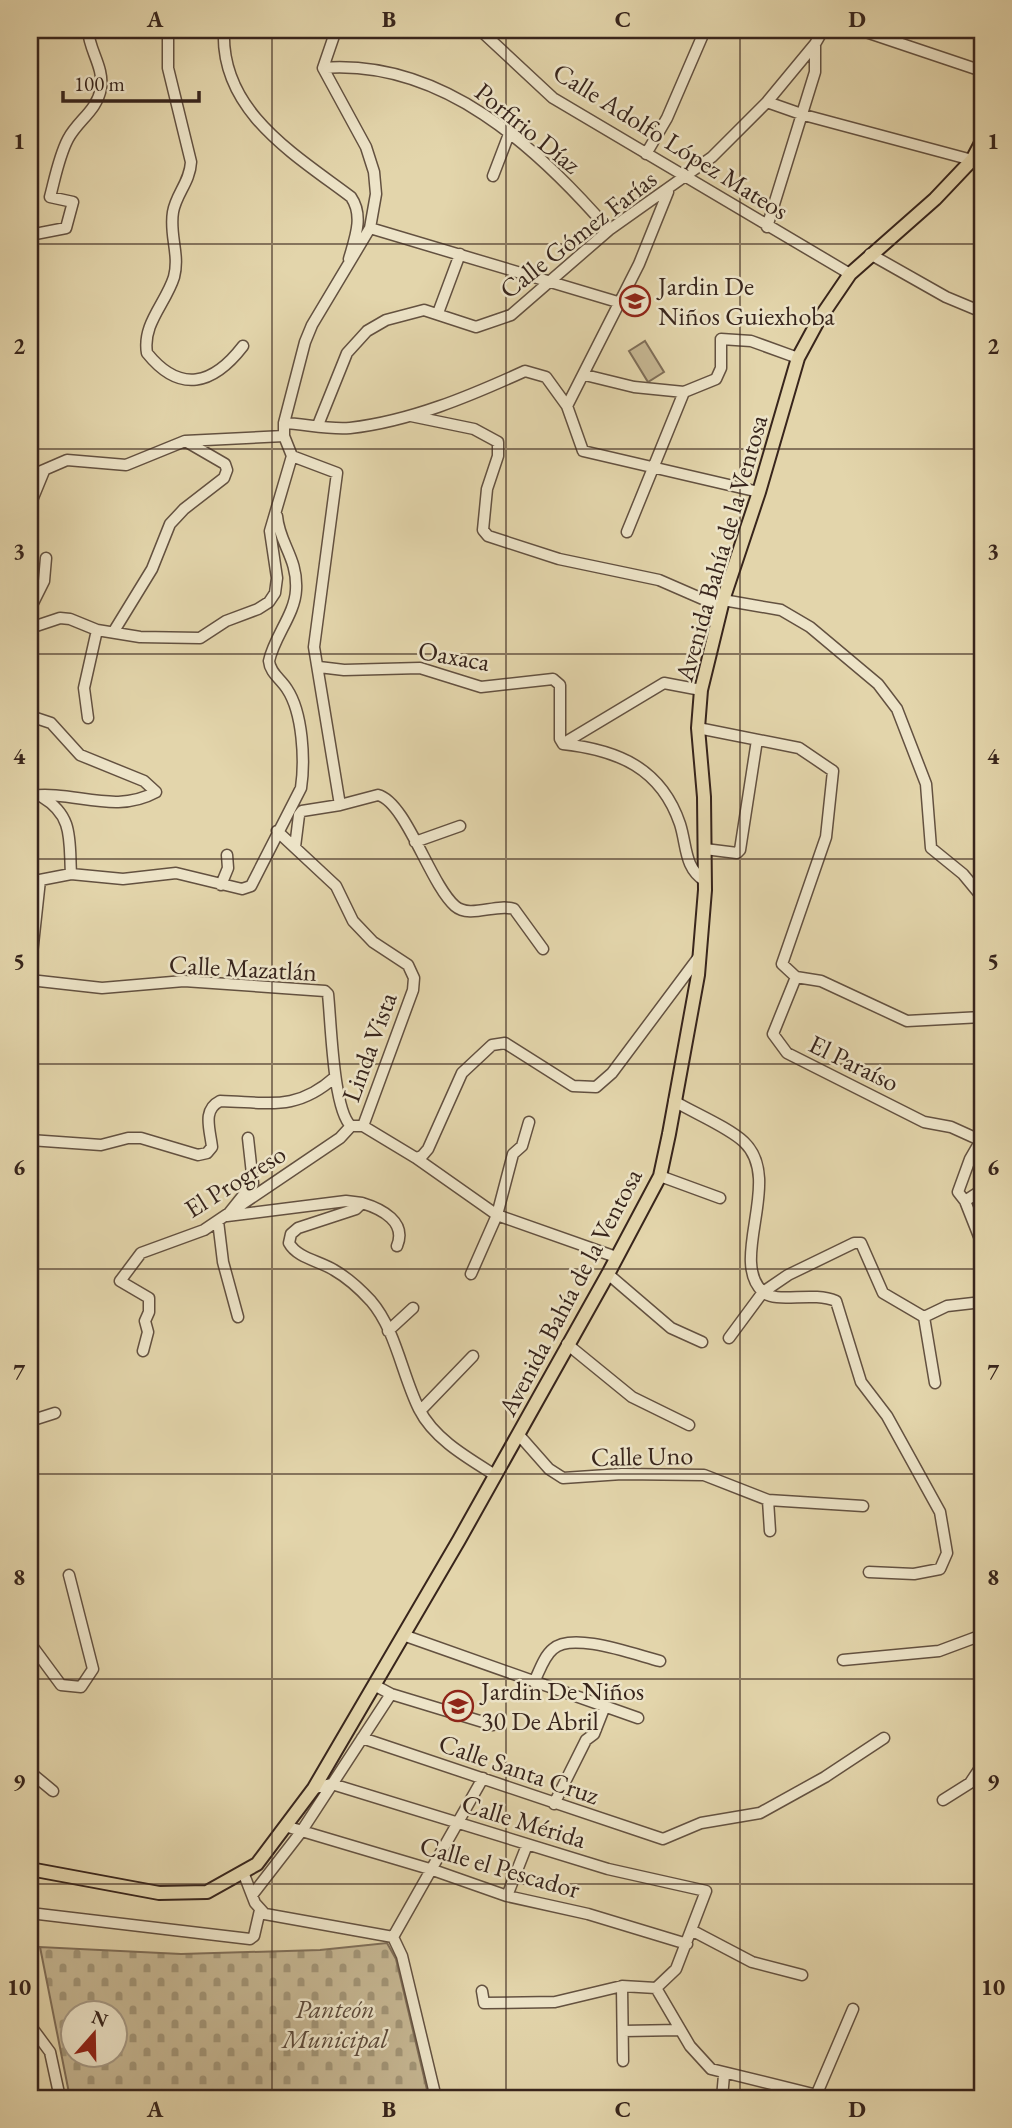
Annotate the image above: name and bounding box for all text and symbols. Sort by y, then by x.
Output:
text: A [146,4,164,34]
text: B [382,4,396,34]
text: C [615,4,631,34]
text: D [848,4,866,34]
street label: Calle Adolfo López Mateos [547,55,795,227]
scale bar [63,60,200,104]
text: 100 m [74,70,125,97]
street label: Porfirio Díaz [468,75,588,181]
text: 1 [13,126,25,156]
text: 1 [987,126,999,156]
street label: Calle Gómez Farías [492,162,664,306]
place label: Jardin De Niños Guiexhoba [656,269,835,333]
school or university icon: Jardin De Niños Guiexhoba [618,284,652,318]
text: 2 [13,331,25,361]
text: 2 [987,331,999,361]
street label: Avenida Bahía de la Ventosa [666,410,776,686]
text: 3 [13,536,25,566]
text: 3 [987,536,999,566]
street label: Oaxaca [416,633,493,679]
text: 4 [13,741,26,771]
text: 4 [987,741,1000,771]
text: 5 [13,946,25,976]
text: 5 [987,946,999,976]
street label: Calle Mazatlán [168,947,318,989]
street label: Linda Vista [333,987,405,1107]
street label: El Paraíso [803,1027,905,1099]
street label: El Progreso [178,1137,292,1225]
text: 6 [13,1152,25,1182]
text: 6 [987,1152,999,1182]
street label: Avenida Bahía de la Ventosa [490,1162,650,1423]
text: 7 [13,1357,26,1387]
text: 7 [987,1357,1000,1387]
street label: Calle Uno [590,1438,694,1474]
text: 8 [13,1562,25,1592]
text: 8 [987,1562,999,1592]
place label: Jardin De Niños 30 De Abril [479,1674,644,1738]
school or university icon: Jardin De Niños 30 De Abril [441,1689,475,1723]
street label: Calle Santa Cruz [434,1726,604,1812]
text: 9 [13,1767,25,1797]
text: 9 [987,1767,999,1797]
street label: Calle Mérida [458,1786,591,1856]
street label: Calle el Pescador [416,1828,584,1906]
text: 10 [7,1972,31,2002]
text: 10 [981,1972,1005,2002]
park label: Panteón Municipal [280,1992,389,2056]
north arrow [60,1998,130,2068]
text: N [88,2004,112,2033]
text: A [146,2094,164,2124]
text: B [382,2094,396,2124]
text: C [615,2094,631,2124]
text: D [848,2094,866,2124]

